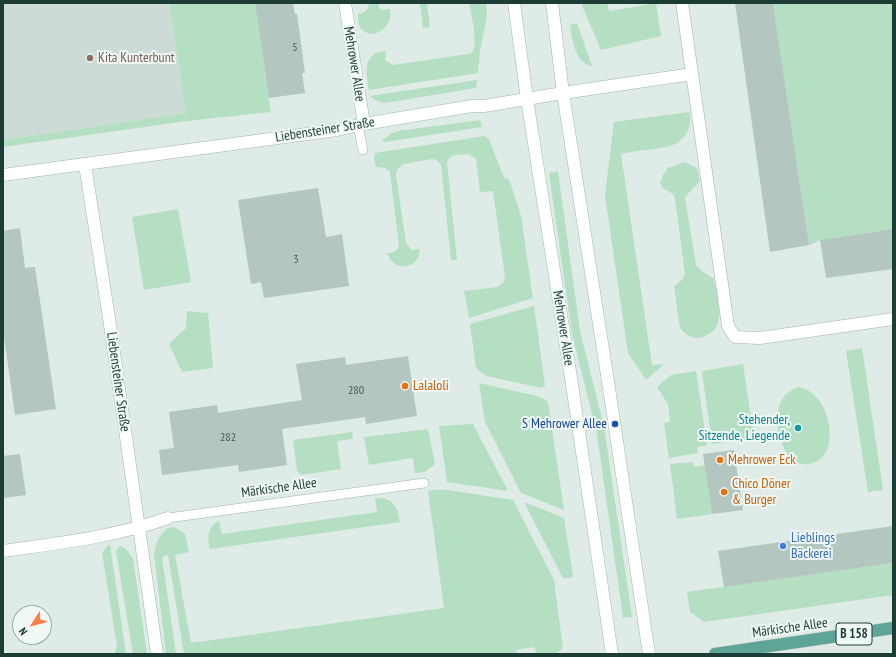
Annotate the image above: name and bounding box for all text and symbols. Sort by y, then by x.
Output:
street label: Mehrower Allee [340,25,368,103]
house number: 5 [292,41,298,55]
place label: Kita Kunterbunt [98,50,175,66]
marker: Kita Kunterbunt [85,53,95,63]
street label: Liebensteiner Straße [274,114,376,146]
house number: 3 [293,253,299,267]
street label: Mehrower Allee [549,289,577,367]
street label: Liebensteiner Straße [103,331,133,433]
place label: Lalaloli [413,378,449,394]
marker: Lalaloli [400,381,410,391]
house number: 280 [348,384,364,398]
place label: Stehender, Sitzende, Liegende [699,412,790,444]
place label: S Mehrower Allee [522,416,607,432]
marker: S Mehrower Allee [610,419,620,429]
marker: Stehender, Sitzende, Liegende [793,423,803,433]
house number: 282 [220,431,236,445]
place label: Mehrower Eck [728,452,796,468]
marker: Mehrower Eck [715,455,725,465]
street label: Märkische Allee [240,474,318,502]
place label: Chico Döner & Burger [732,476,791,508]
marker: Chico Döner & Burger [719,487,729,497]
place label: Lieblings Bäckerei [791,530,835,562]
marker: Lieblings Bäckerei [778,541,788,551]
north arrow [12,605,52,645]
street label: Märkische Allee [751,614,829,642]
road number: B 158 [836,623,872,645]
text: N [16,625,31,638]

